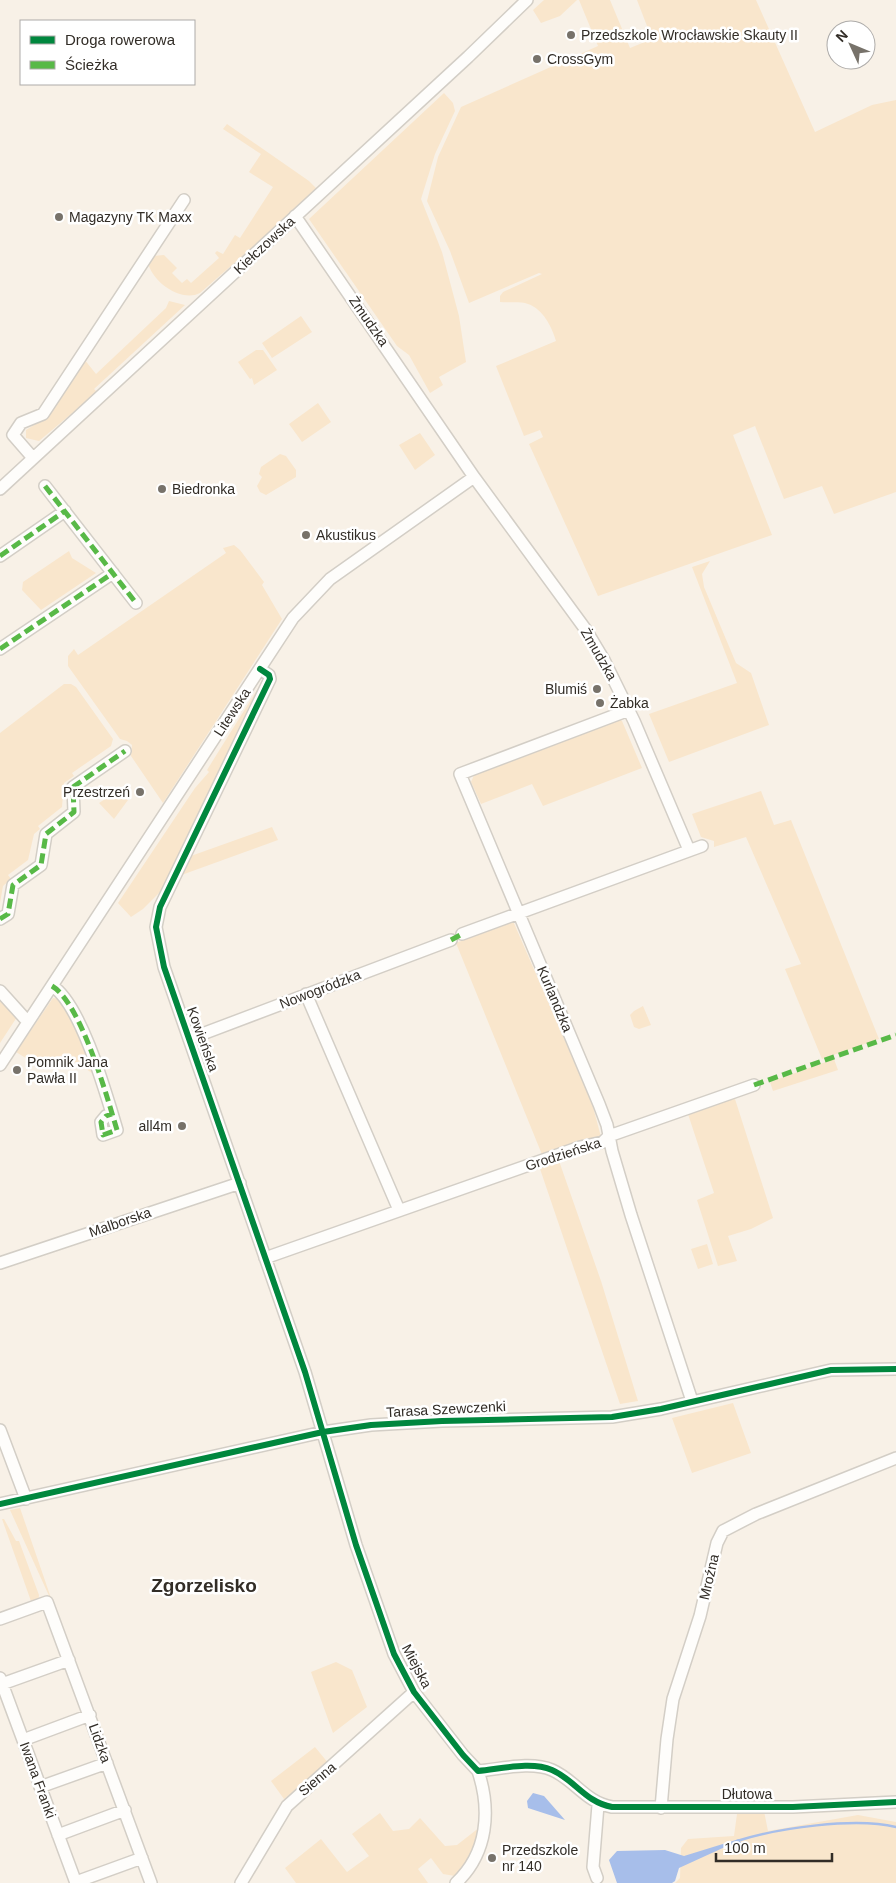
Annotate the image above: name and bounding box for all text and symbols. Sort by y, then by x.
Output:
legend [20,20,195,85]
north arrow [826,20,876,70]
place label: Przedszkole Wrocławskie Skauty II [581,27,798,43]
text: N [832,27,851,45]
marker: Przedszkole Wrocławskie Skauty II [565,29,577,41]
text: Droga rowerowa [65,31,176,48]
place label: CrossGym [547,51,613,67]
marker: CrossGym [531,53,543,65]
text: Ścieżka [65,56,118,73]
place label: Magazyny TK Maxx [69,209,192,225]
marker: Magazyny TK Maxx [53,211,65,223]
street label: Kiełczowska [230,213,298,277]
street label: Żmudzka [346,292,393,349]
place label: Biedronka [172,481,235,497]
marker: Biedronka [156,483,168,495]
place label: Akustikus [316,527,376,543]
marker: Akustikus [300,529,312,541]
street label: Żmudzka [578,625,621,683]
place label: Blumiś [545,681,587,697]
marker: Blumiś [591,683,603,695]
street label: Litewska [210,685,254,739]
place label: Żabka [610,694,649,711]
marker: Żabka [594,697,606,709]
place label: Przestrzeń [63,784,130,800]
marker: Przestrzeń [134,786,146,798]
street label: Kurlandzka [534,964,576,1035]
street label: Nowogródzka [277,966,363,1012]
street label: Kowieńska [184,1004,222,1074]
place label: Pomnik Jana Pawła II [27,1054,108,1086]
marker: Pomnik Jana Pawła II [11,1064,23,1076]
place label: all4m [139,1118,172,1134]
marker: all4m [176,1120,188,1132]
street label: Grodzieńska [523,1134,603,1174]
street label: Malborska [87,1204,153,1240]
street label: Tarasa Szewczenki [386,1398,506,1420]
street label: Mroźna [696,1552,722,1602]
district label: Zgorzelisko [151,1575,257,1596]
street label: Miejska [399,1641,435,1691]
street label: Lidzka [86,1721,115,1765]
street label: Iwana Franki [17,1740,59,1820]
street label: Sienna [295,1759,339,1799]
street label: Dłutowa [722,1786,772,1802]
scale bar [716,1830,832,1862]
text: 100 m [724,1839,766,1856]
place label: Przedszkole nr 140 [502,1842,578,1874]
marker: Przedszkole nr 140 [486,1852,498,1864]

